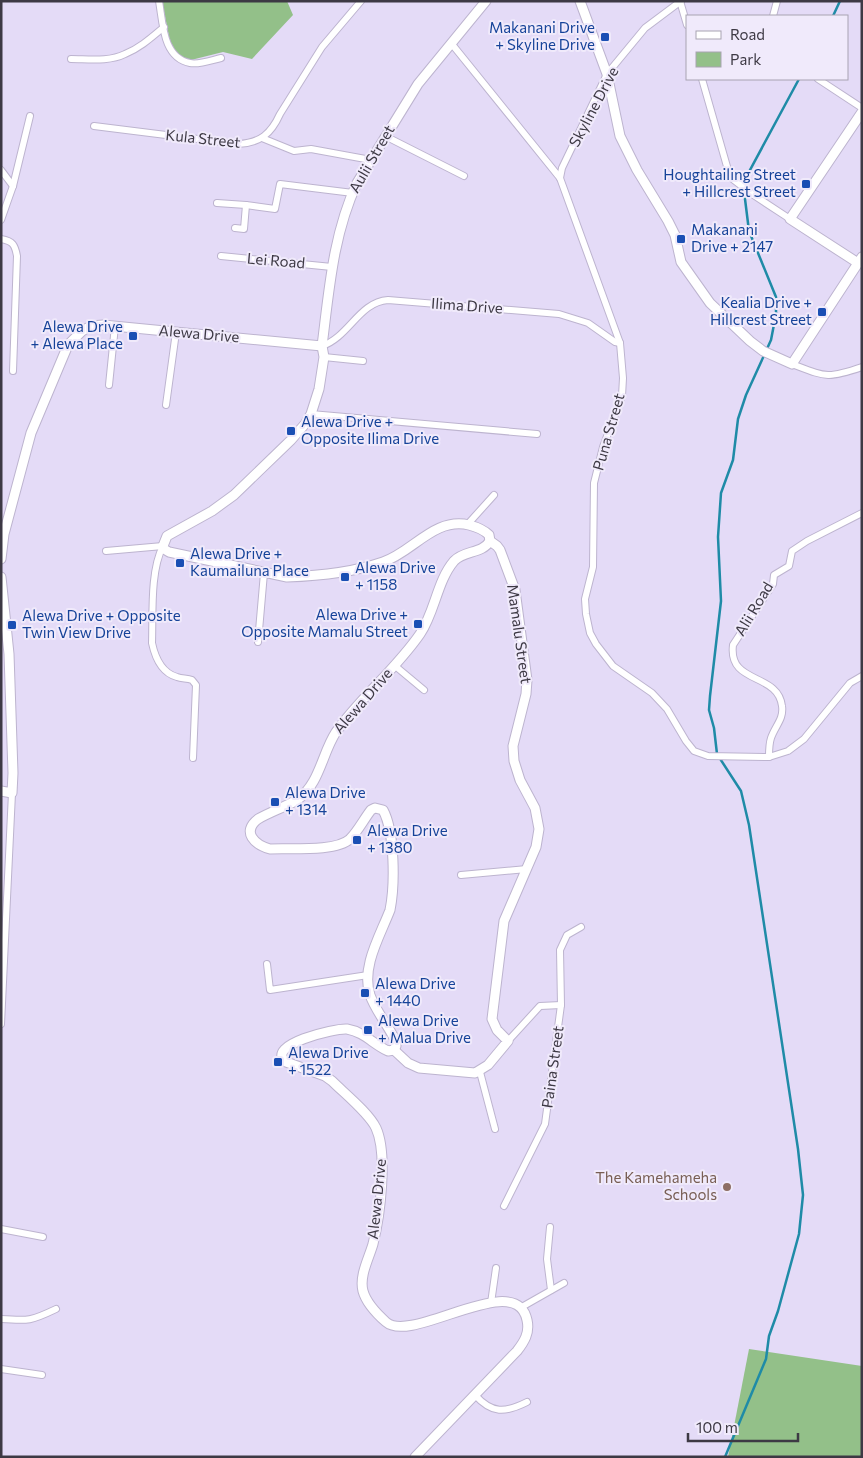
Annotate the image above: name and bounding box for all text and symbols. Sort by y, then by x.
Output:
legend [686,15,848,80]
place label: Makanani Drive + Skyline Drive [489,18,595,53]
text: Road [730,25,765,43]
marker: Makanani Drive + Skyline Drive [599,31,611,43]
text: Park [730,50,761,68]
street label: Skyline Drive [565,63,622,150]
street label: Aulii Street [344,121,398,196]
street label: Kula Street [165,125,241,151]
place label: Houghtailing Street + Hillcrest Street [663,165,796,200]
marker: Houghtailing Street + Hillcrest Street [800,178,812,190]
place label: Makanani Drive + 2147 [691,220,773,255]
marker: Makanani Drive + 2147 [675,233,687,245]
street label: Lei Road [246,248,306,272]
place label: Kealia Drive + Hillcrest Street [710,293,812,328]
street label: Ilima Drive [431,294,504,316]
marker: Kealia Drive + Hillcrest Street [816,306,828,318]
place label: Alewa Drive + Alewa Place [30,317,123,352]
street label: Alewa Drive [158,321,240,345]
marker: Alewa Drive + Alewa Place [127,330,139,342]
street label: Puna Street [588,391,628,472]
place label: Alewa Drive + Opposite Ilima Drive [301,412,439,447]
marker: Alewa Drive + Opposite Ilima Drive [285,425,297,437]
place label: Alewa Drive + Kaumailuna Place [190,544,309,579]
marker: Alewa Drive + Kaumailuna Place [174,557,186,569]
place label: Alewa Drive + 1158 [355,558,436,593]
marker: Alewa Drive + 1158 [339,571,351,583]
street label: Alii Road [730,578,776,639]
street label: Mamalu Street [504,583,536,685]
place label: Alewa Drive + Opposite Mamalu Street [241,605,408,640]
place label: Alewa Drive + Opposite Twin View Drive [22,606,181,641]
marker: Alewa Drive + Opposite Mamalu Street [412,618,424,630]
marker: Alewa Drive + Opposite Twin View Drive [6,619,18,631]
street label: Alewa Drive [329,664,396,737]
place label: Alewa Drive + 1314 [285,783,366,818]
marker: Alewa Drive + 1314 [269,796,281,808]
place label: Alewa Drive + 1380 [367,821,448,856]
marker: Alewa Drive + 1380 [351,834,363,846]
place label: Alewa Drive + 1440 [375,974,456,1009]
marker: Alewa Drive + 1440 [359,987,371,999]
place label: Alewa Drive + Malua Drive [378,1011,471,1046]
marker: Alewa Drive + Malua Drive [362,1024,374,1036]
street label: Paina Street [537,1025,567,1109]
place label: Alewa Drive + 1522 [288,1043,369,1078]
marker: Alewa Drive + 1522 [272,1056,284,1068]
street label: Alewa Drive [363,1158,389,1240]
place label: The Kamehameha Schools [595,1168,717,1203]
marker: The Kamehameha Schools [721,1181,733,1193]
scale bar [688,1410,798,1442]
text: 100 m [696,1418,738,1436]

